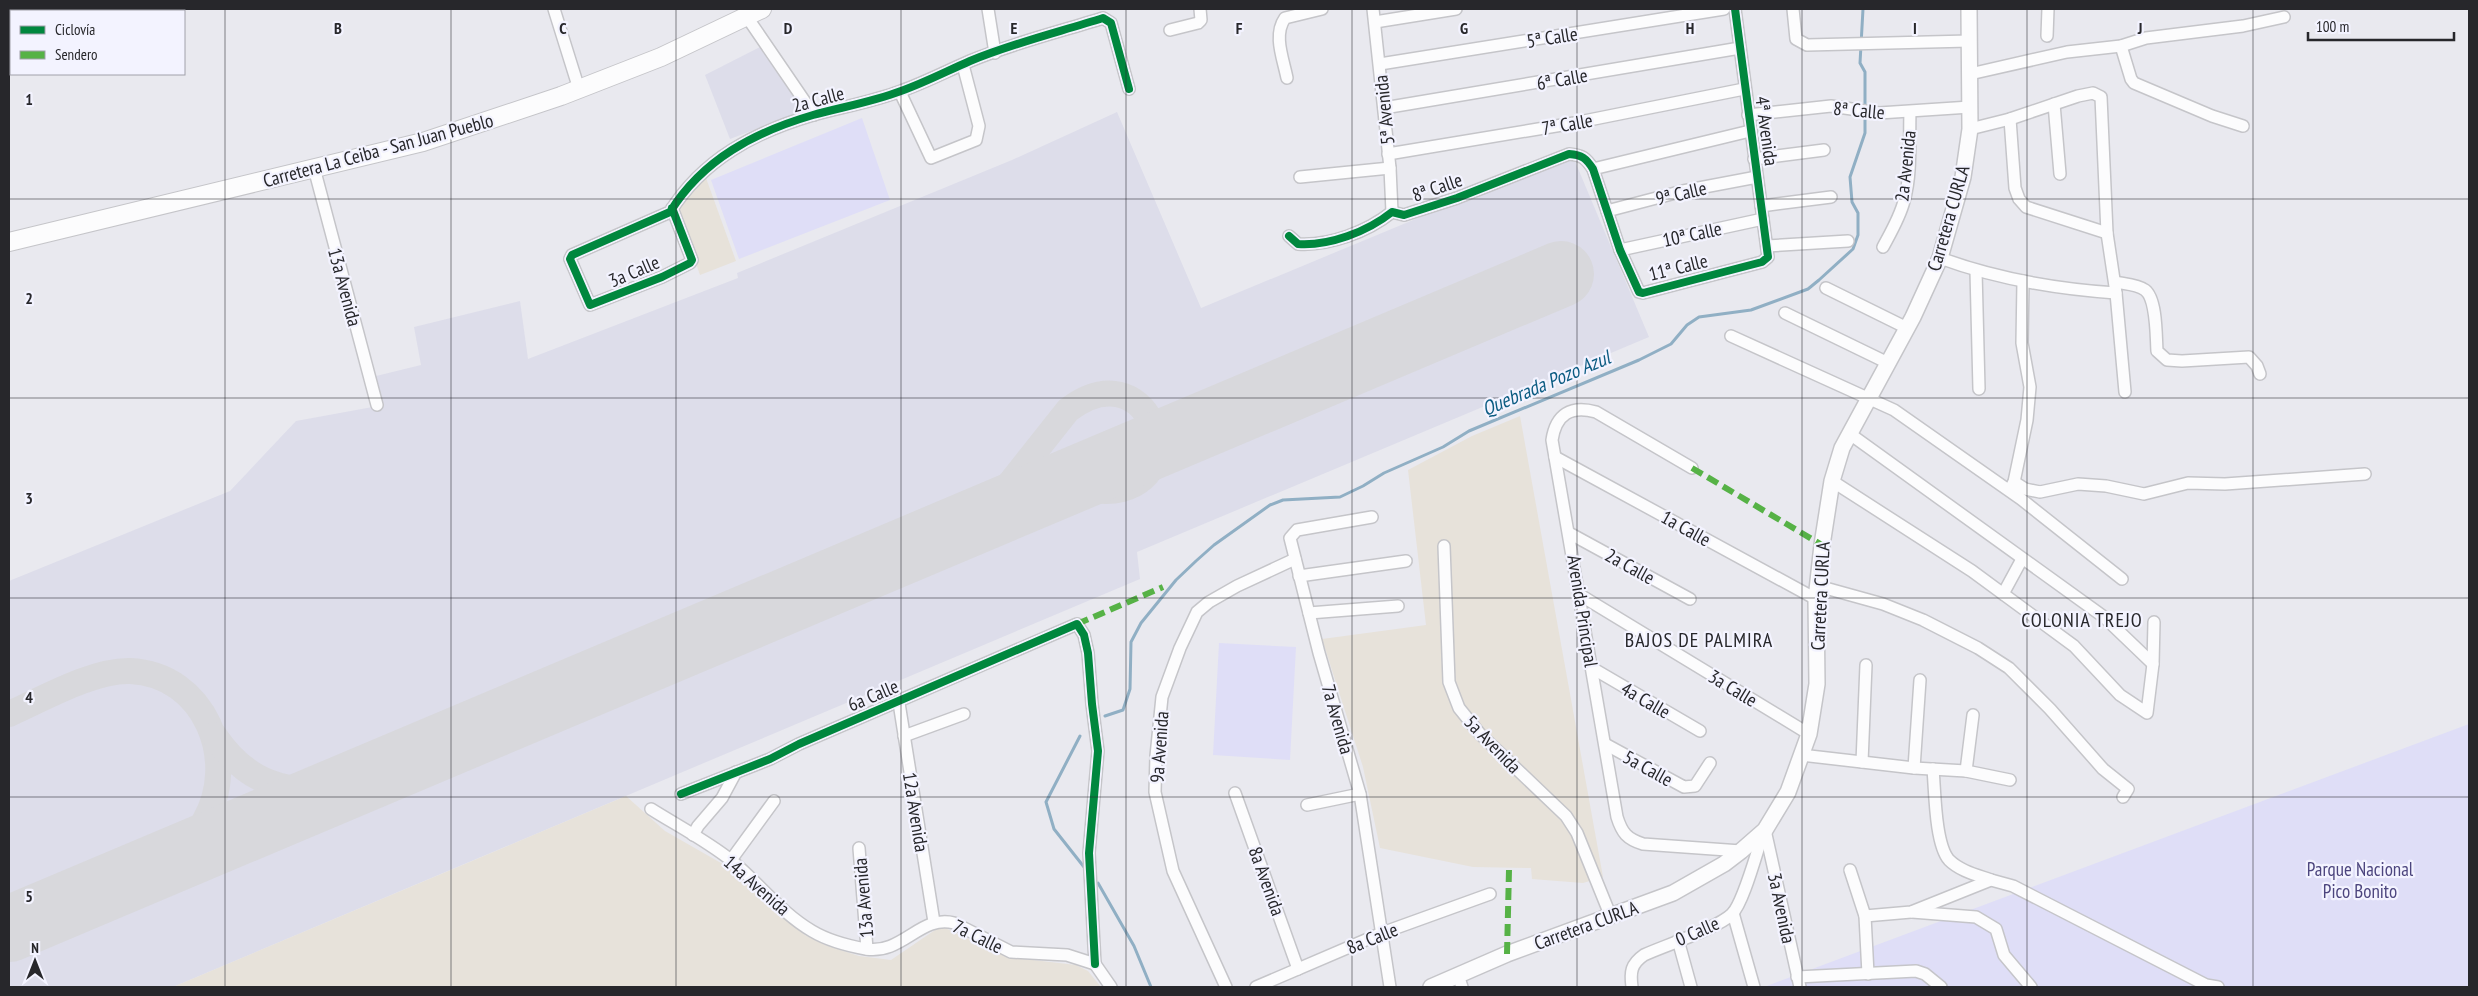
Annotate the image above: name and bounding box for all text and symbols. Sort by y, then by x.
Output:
legend [10,10,185,75]
scale bar [2308,10,2454,42]
text: 100 m [2316,17,2349,36]
text: B [334,18,342,38]
text: C [559,18,567,38]
text: D [784,18,793,38]
text: E [1011,18,1018,38]
text: F [1236,18,1243,38]
text: G [1460,18,1468,38]
text: H [1686,18,1694,38]
text: I [1913,18,1917,38]
text: J [2137,18,2142,38]
text: Ciclovía [55,20,95,39]
street label: 5ª Calle [1525,21,1579,53]
text: Sendero [55,45,97,64]
street label: 6ª Calle [1535,63,1590,95]
street label: 5ª Avenida [1368,74,1400,146]
street label: 2a Calle [789,81,847,117]
text: 1 [25,89,33,109]
street label: 4ª Avenida [1750,95,1784,167]
street label: 8ª Calle [1832,96,1886,124]
street label: Carretera La Ceiba - San Juan Pueblo [260,108,496,192]
street label: 7ª Calle [1540,108,1595,140]
street label: 2a Avenida [1889,129,1921,203]
street label: Carretera CURLA [1921,162,1975,274]
street label: 8ª Calle [1409,167,1465,207]
street label: 9ª Calle [1653,175,1709,210]
street label: 10ª Calle [1660,216,1724,252]
street label: 13a Avenida [323,245,367,329]
street label: 11ª Calle [1646,248,1710,286]
street label: 3a Calle [605,250,663,292]
text: 2 [25,288,33,308]
water label: Quebrada Pozo Azul [1478,343,1616,422]
text: 3 [25,488,33,508]
street label: 1a Calle [1657,505,1715,551]
street label: Carretera CURLA [1805,541,1835,651]
street label: 2a Calle [1601,543,1659,589]
street label: Avenida Principal [1562,553,1604,669]
district label: COLONIA TREJO [2021,607,2143,633]
district label: BAJOS DE PALMIRA [1625,627,1773,653]
street label: 3a Calle [1704,664,1762,712]
street label: 6a Calle [844,674,902,716]
street label: 4a Calle [1617,676,1675,724]
street label: 7a Avenida [1317,681,1359,757]
text: 4 [25,687,33,707]
street label: 9a Avenida [1145,710,1173,784]
street label: 5a Avenida [1460,710,1526,778]
street label: 5a Calle [1619,745,1677,791]
street label: 12a Avenida [898,771,934,853]
street label: 8a Avenida [1243,843,1291,919]
street label: 14a Avenida [719,850,795,920]
street label: 13a Avenida [848,857,878,939]
park label: Parque Nacional Pico Bonito [2307,857,2414,903]
street label: 3a Avenida [1763,870,1801,946]
text: 5 [25,886,33,906]
street label: Carretera CURLA [1531,895,1641,955]
street label: 0 Calle [1671,911,1723,951]
street label: 7a Calle [949,914,1007,958]
street label: 8a Calle [1343,917,1401,959]
north arrow [10,936,60,986]
text: N [31,939,39,957]

